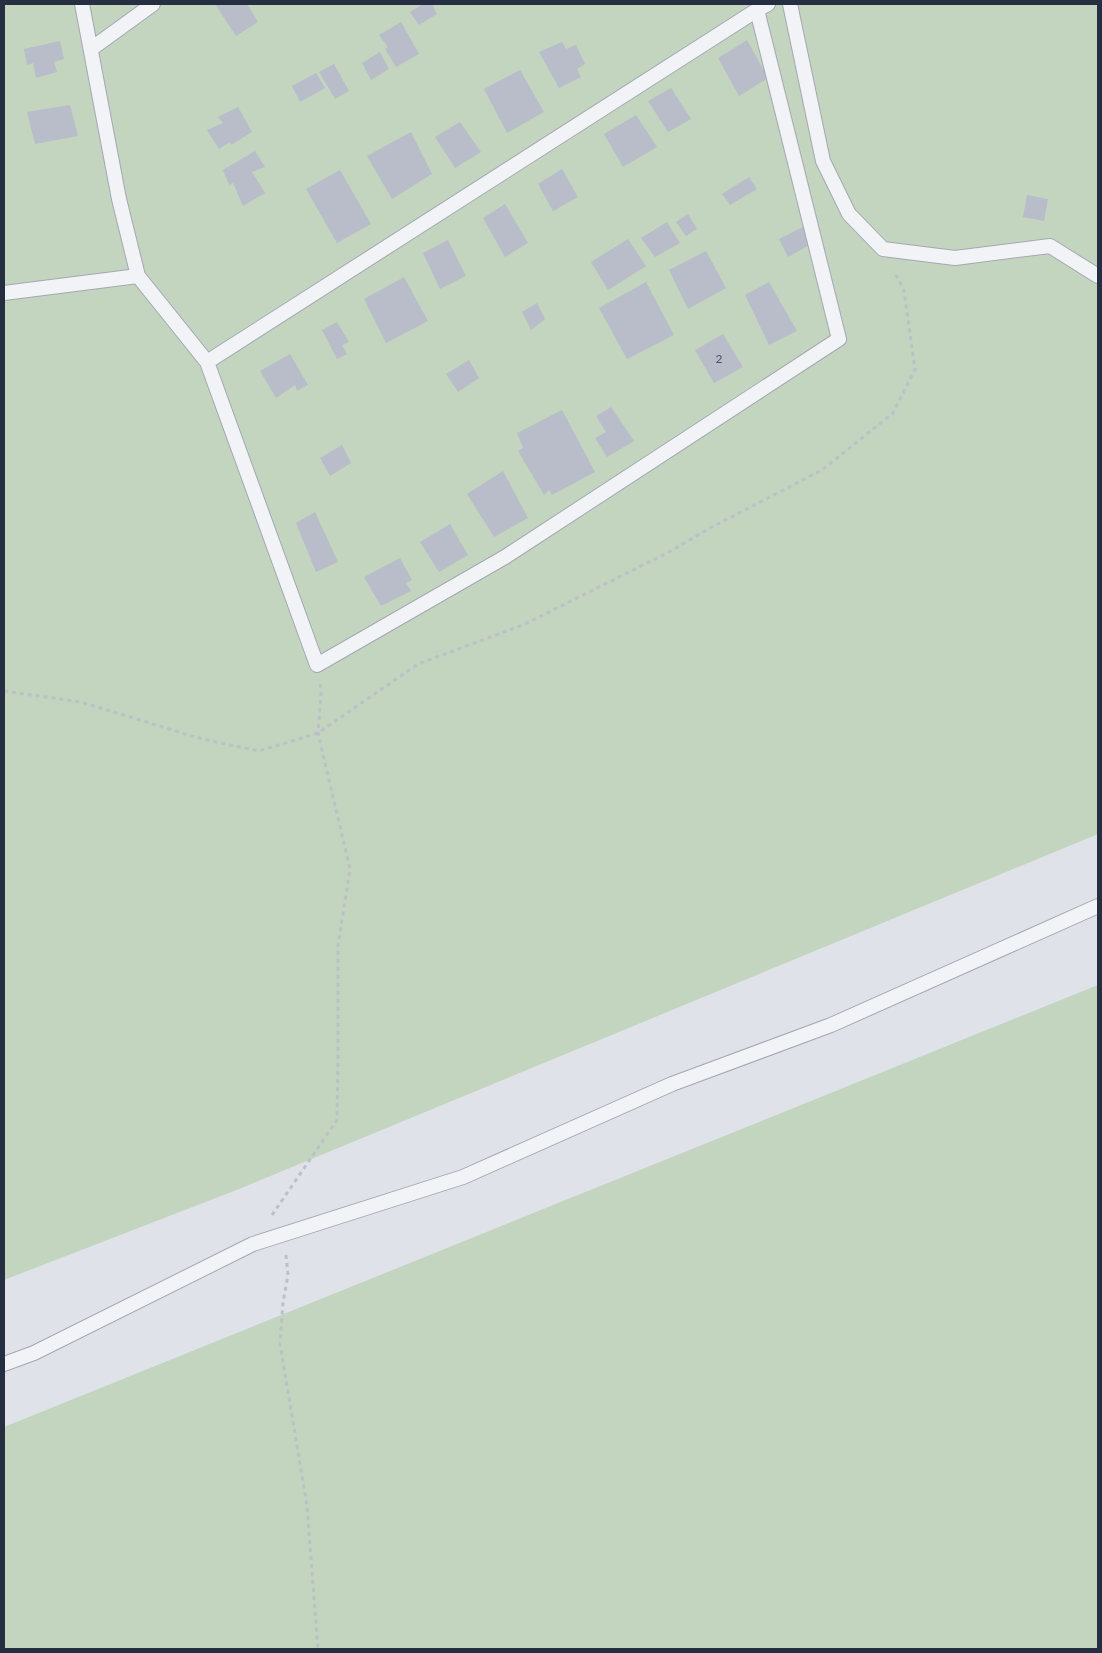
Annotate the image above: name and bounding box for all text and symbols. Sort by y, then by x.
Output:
house number: 2 [716,351,723,366]

